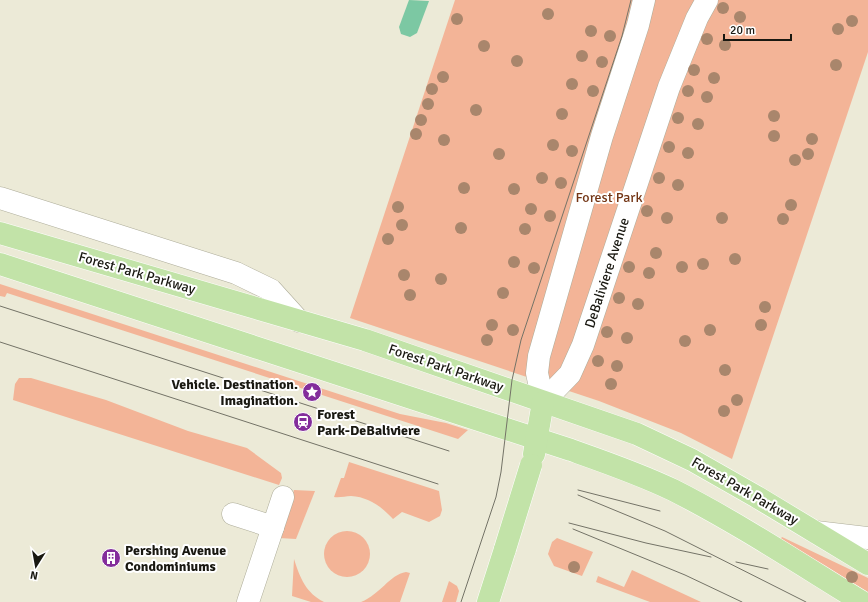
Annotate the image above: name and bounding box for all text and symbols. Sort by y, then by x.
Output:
scale bar [724,16,791,42]
text: 20 m [730,23,755,38]
park label: Forest Park [575,189,643,206]
street label: DeBaliviere Avenue [581,216,633,330]
street label: Forest Park Parkway [77,248,198,298]
street label: Forest Park Parkway [386,340,506,396]
place label: Vehicle. Destination. Imagination. [171,376,298,409]
place icon: Vehicle. Destination. Imagination. [301,381,323,403]
place label: Forest Park-DeBaliviere [317,406,420,439]
station icon: Forest Park-DeBaliviere [292,411,314,433]
street label: Forest Park Parkway [689,454,802,529]
place label: Pershing Avenue Condominiums [125,542,226,575]
north arrow [16,546,56,586]
building icon: Pershing Avenue Condominiums [100,547,122,569]
text: N [29,568,39,582]

